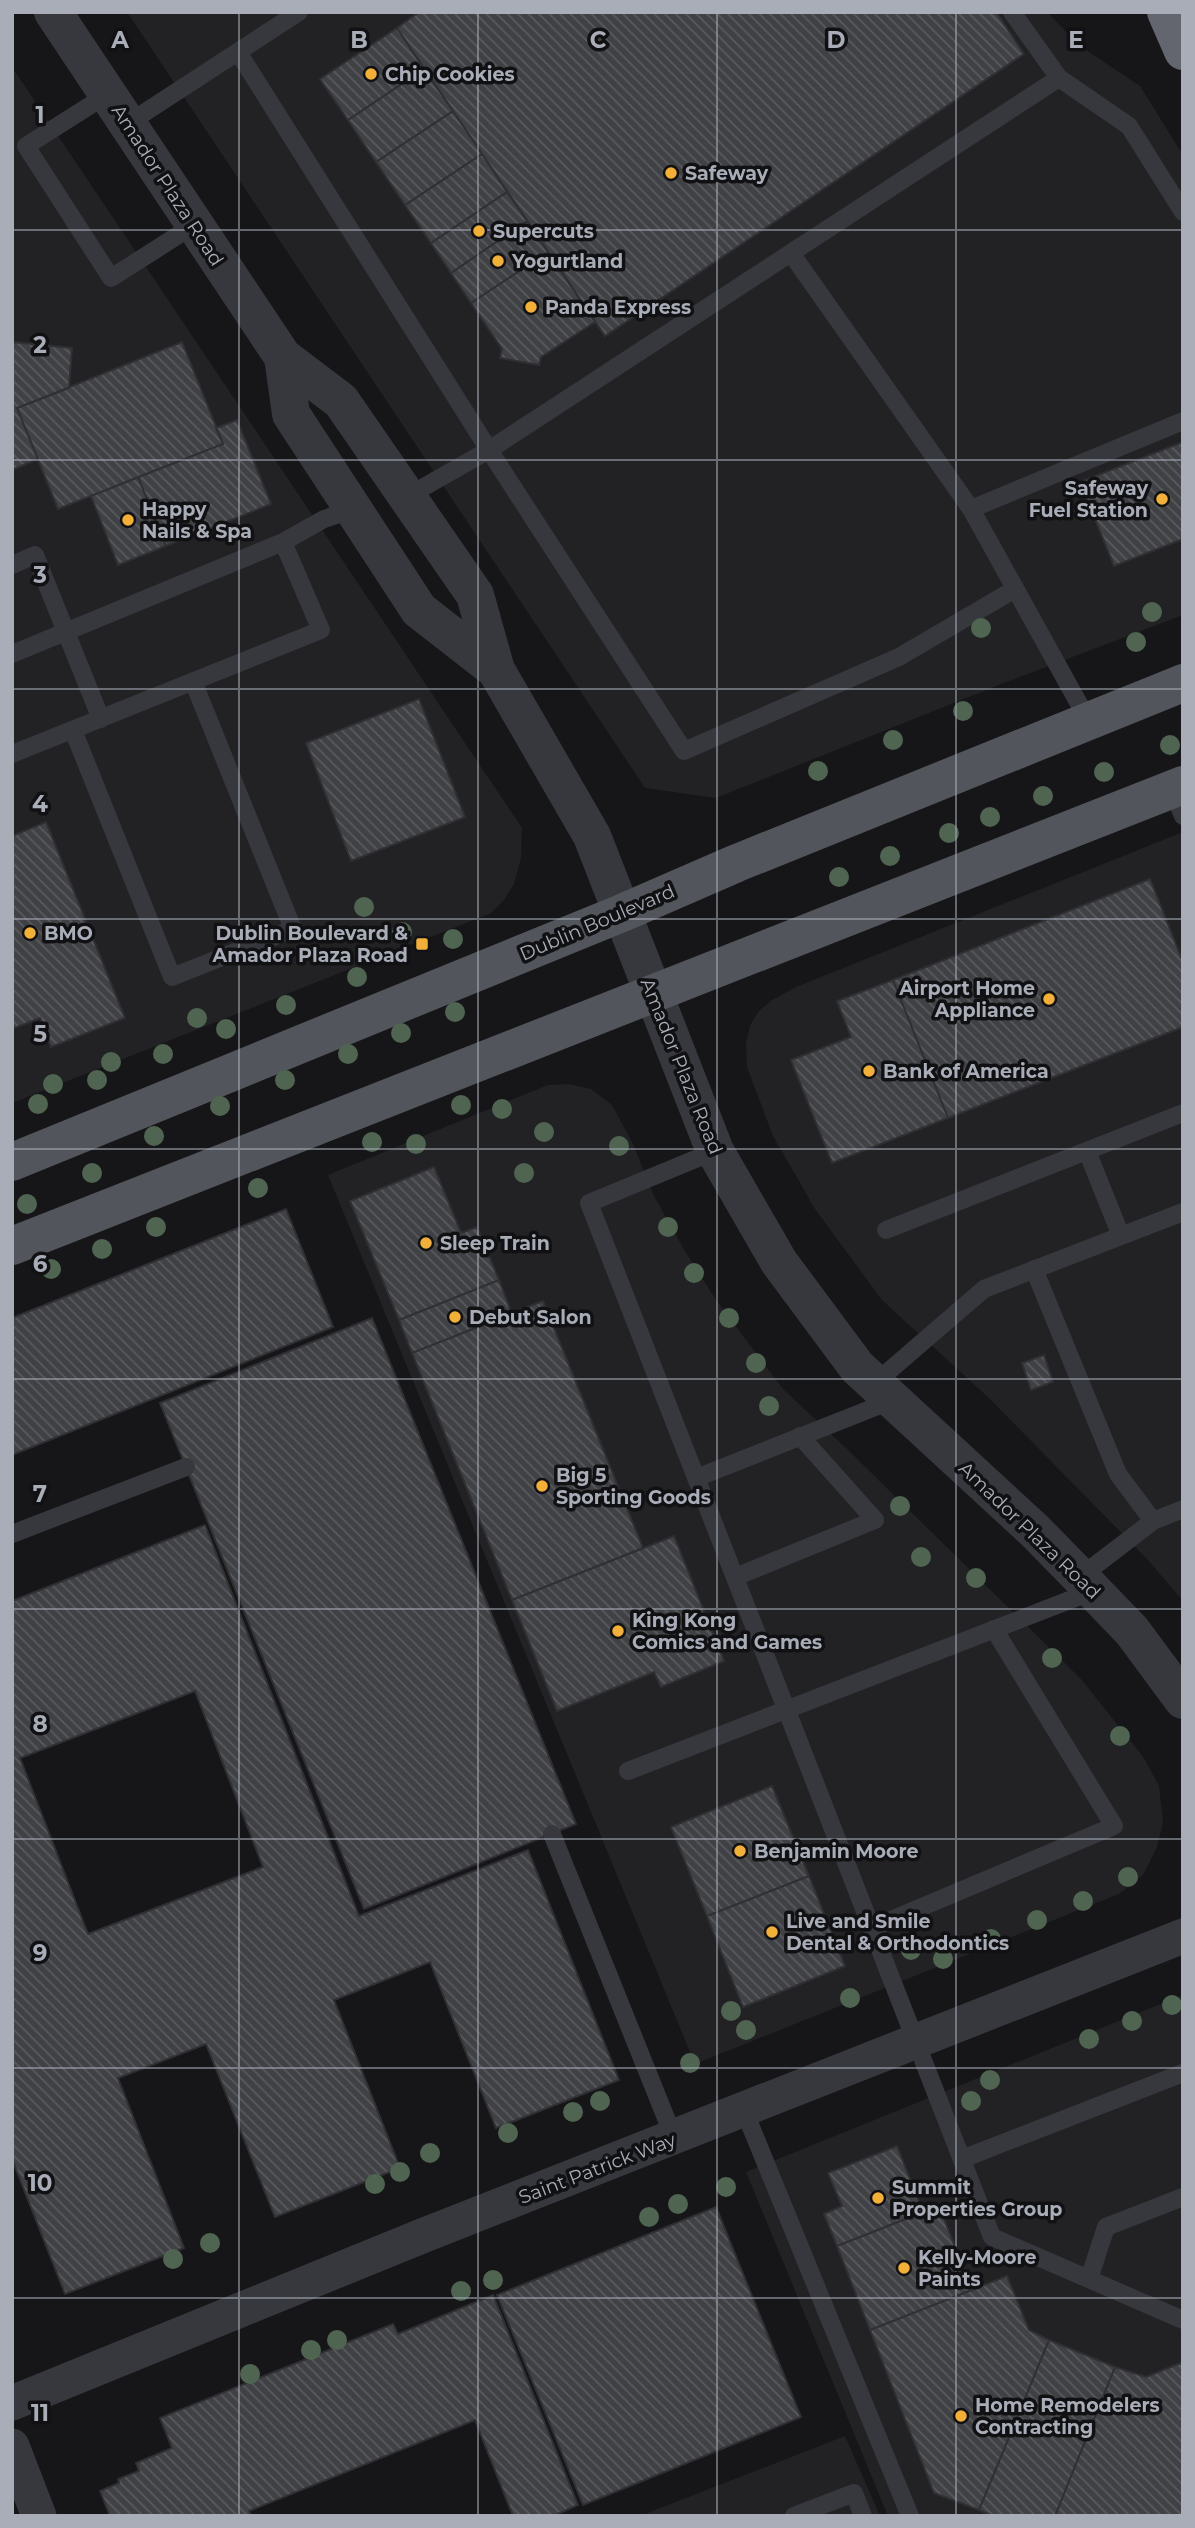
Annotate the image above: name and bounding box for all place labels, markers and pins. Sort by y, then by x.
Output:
place label: Chip Cookies [385,63,515,86]
marker: Chip Cookies [363,66,379,82]
place label: Safeway [685,162,769,185]
marker: Safeway [663,165,679,181]
place label: Supercuts [493,220,594,243]
marker: Supercuts [471,223,487,239]
place label: Yogurtland [511,250,623,273]
marker: Yogurtland [490,253,506,269]
place label: Panda Express [545,296,691,319]
marker: Panda Express [523,299,539,315]
place label: Safeway Fuel Station [1029,477,1149,522]
marker: Safeway Fuel Station [1154,491,1170,507]
place label: Happy Nails & Spa [142,498,252,543]
marker: Happy Nails & Spa [120,512,136,528]
place label: BMO [44,922,93,945]
place label: Dublin Boulevard & Amador Plaza Road [212,922,408,967]
marker: BMO [22,925,38,941]
marker: Dublin Boulevard & Amador Plaza Road [414,936,430,952]
place label: Airport Home Appliance [898,977,1035,1022]
marker: Airport Home Appliance [1041,991,1057,1007]
place label: Bank of America [883,1060,1049,1083]
marker: Bank of America [861,1063,877,1079]
place label: Sleep Train [440,1232,550,1255]
marker: Sleep Train [418,1235,434,1251]
place label: Debut Salon [469,1306,592,1329]
marker: Debut Salon [447,1309,463,1325]
place label: Big 5 Sporting Goods [556,1464,711,1509]
marker: Big 5 Sporting Goods [534,1478,550,1494]
place label: King Kong Comics and Games [632,1609,822,1654]
marker: King Kong Comics and Games [610,1623,626,1639]
place label: Benjamin Moore [754,1840,918,1863]
marker: Benjamin Moore [732,1843,748,1859]
place label: Live and Smile Dental & Orthodontics [786,1910,1009,1955]
marker: Live and Smile Dental & Orthodontics [764,1924,780,1940]
place label: Summit Properties Group [892,2176,1062,2221]
marker: Summit Properties Group [870,2190,886,2206]
place label: Kelly-Moore Paints [918,2246,1037,2291]
marker: Kelly-Moore Paints [896,2260,912,2276]
place label: Home Remodelers Contracting [975,2394,1160,2439]
marker: Home Remodelers Contracting [953,2408,969,2424]

